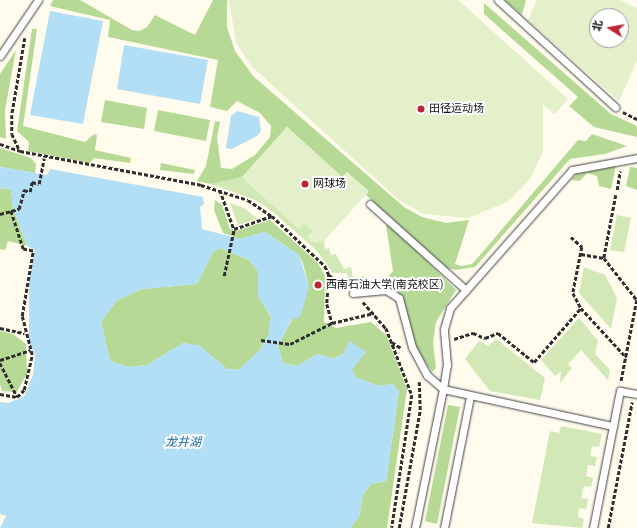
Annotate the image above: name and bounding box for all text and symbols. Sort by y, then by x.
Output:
north arrow [589,8,629,48]
text: 北 [589,19,606,33]
place label: 田径运动场 [429,102,484,116]
marker: 田径运动场 [416,104,426,114]
place label: 网球场 [313,177,346,191]
marker: 网球场 [300,179,310,189]
place label: 西南石油大学(南充校区) [326,278,443,292]
marker: 西南石油大学(南充校区) [313,280,323,290]
water label: 龙井湖 [165,436,201,450]

